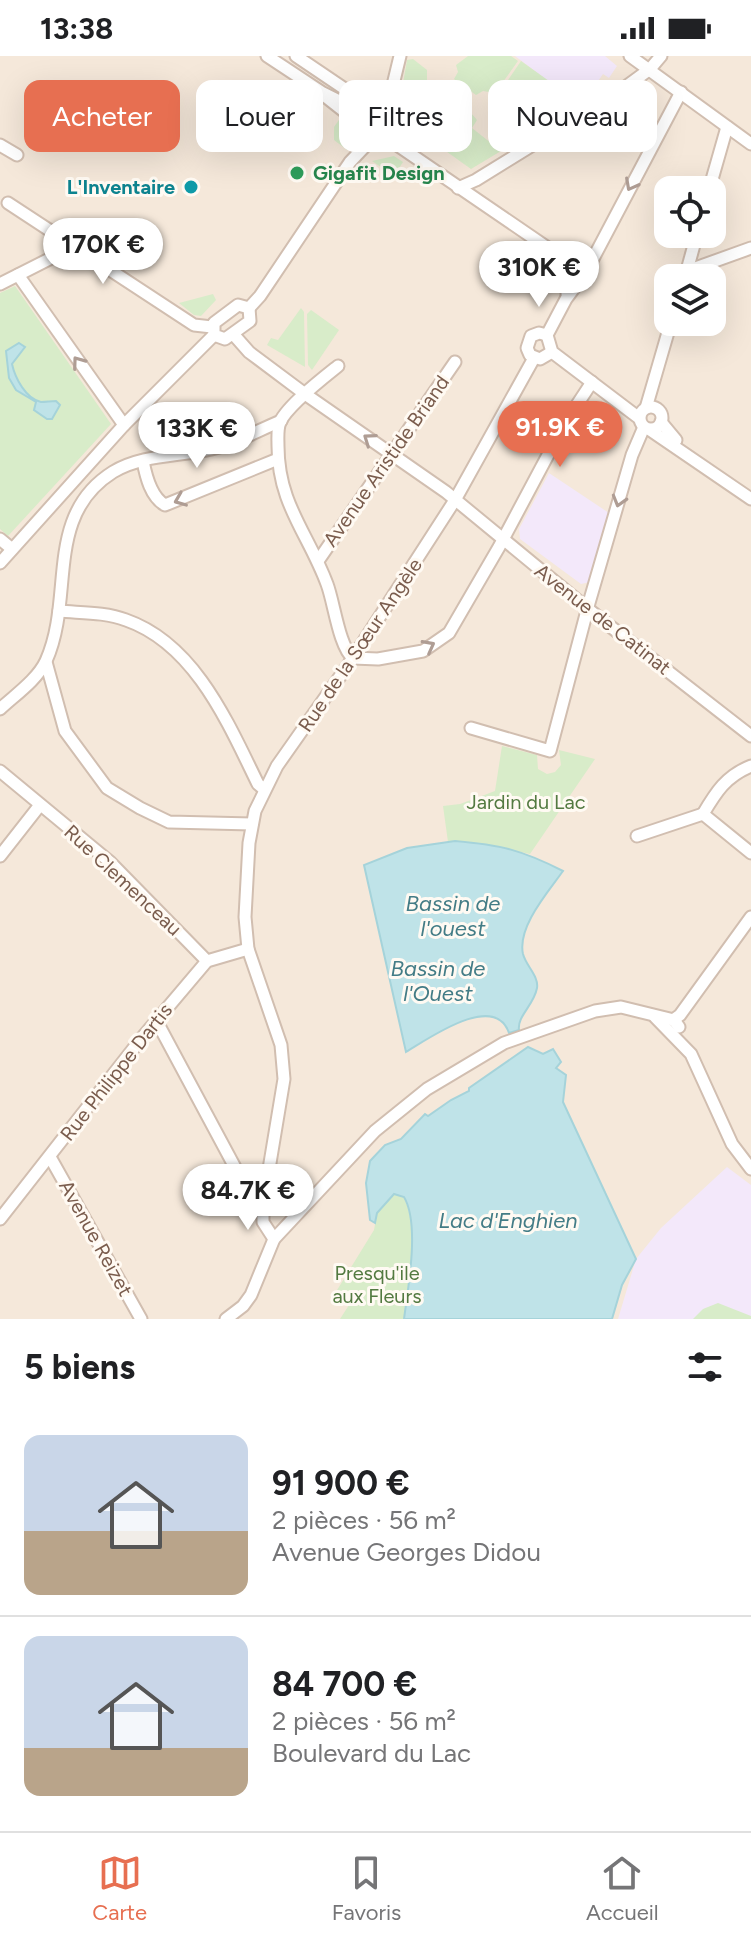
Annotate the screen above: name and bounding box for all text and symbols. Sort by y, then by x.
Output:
text: 13:38 [40,10,113,47]
chip: Acheter [24,80,180,152]
chip: Louer [196,80,323,152]
chip: Filtres [339,80,472,152]
chip: Nouveau [488,80,657,152]
place label: Gigafit Design [313,161,445,185]
marker: Gigafit Design [288,164,306,182]
place label: L'Inventaire [67,175,175,199]
map controls [654,176,726,336]
button: locate [654,176,726,248]
one-way arrow [625,177,641,191]
marker: L'Inventaire [182,178,200,196]
pin: 170K € [38,218,168,286]
text: 170K € [61,228,145,260]
pin: 310K € [474,241,604,309]
text: 310K € [497,251,581,283]
button: layers [654,264,726,336]
one-way arrow [73,357,88,371]
street label: Avenue Aristide Briand [318,371,454,551]
pin: 91.9K € [486,401,634,469]
pin: 133K € [132,402,262,470]
text: 91.9K € [515,411,605,443]
text: 133K € [156,412,238,444]
one-way arrow [363,434,377,449]
one-way arrow [174,490,188,507]
one-way arrow [612,494,628,507]
street label: Rue de la Sœur Angèle [293,554,427,736]
street label: Avenue de Catinat [530,558,676,680]
one-way arrow [420,640,435,655]
park label: Jardin du Lac [467,790,586,814]
street label: Rue Clemenceau [59,820,187,940]
water label: Bassin de l'ouest [406,890,500,942]
water label: Bassin de l'Ouest [391,955,485,1007]
street label: Rue Philippe Dartis [55,999,177,1145]
pin: 84.7K € [174,1164,322,1232]
text: 84.7K € [201,1174,295,1206]
street label: Avenue Reizet [54,1176,138,1300]
water label: Lac d'Enghien [439,1207,577,1234]
park label: Presqu'ile aux Fleurs [332,1261,422,1308]
icon: filters [683,1345,727,1389]
text: 5 biens [24,1347,135,1388]
text: 91 900 € [272,1463,410,1504]
icon: home [88,1467,184,1563]
text: 2 pièces · 56 m² [272,1504,456,1536]
text: Avenue Georges Didou [272,1536,541,1568]
text: 84 700 € [272,1664,417,1705]
icon: home [88,1668,184,1764]
text: 2 pièces · 56 m² [272,1705,456,1737]
text: Boulevard du Lac [272,1737,471,1769]
tab: Carte [92,1851,147,1926]
tab: Favoris [332,1851,401,1926]
tab: Accueil [586,1851,659,1926]

